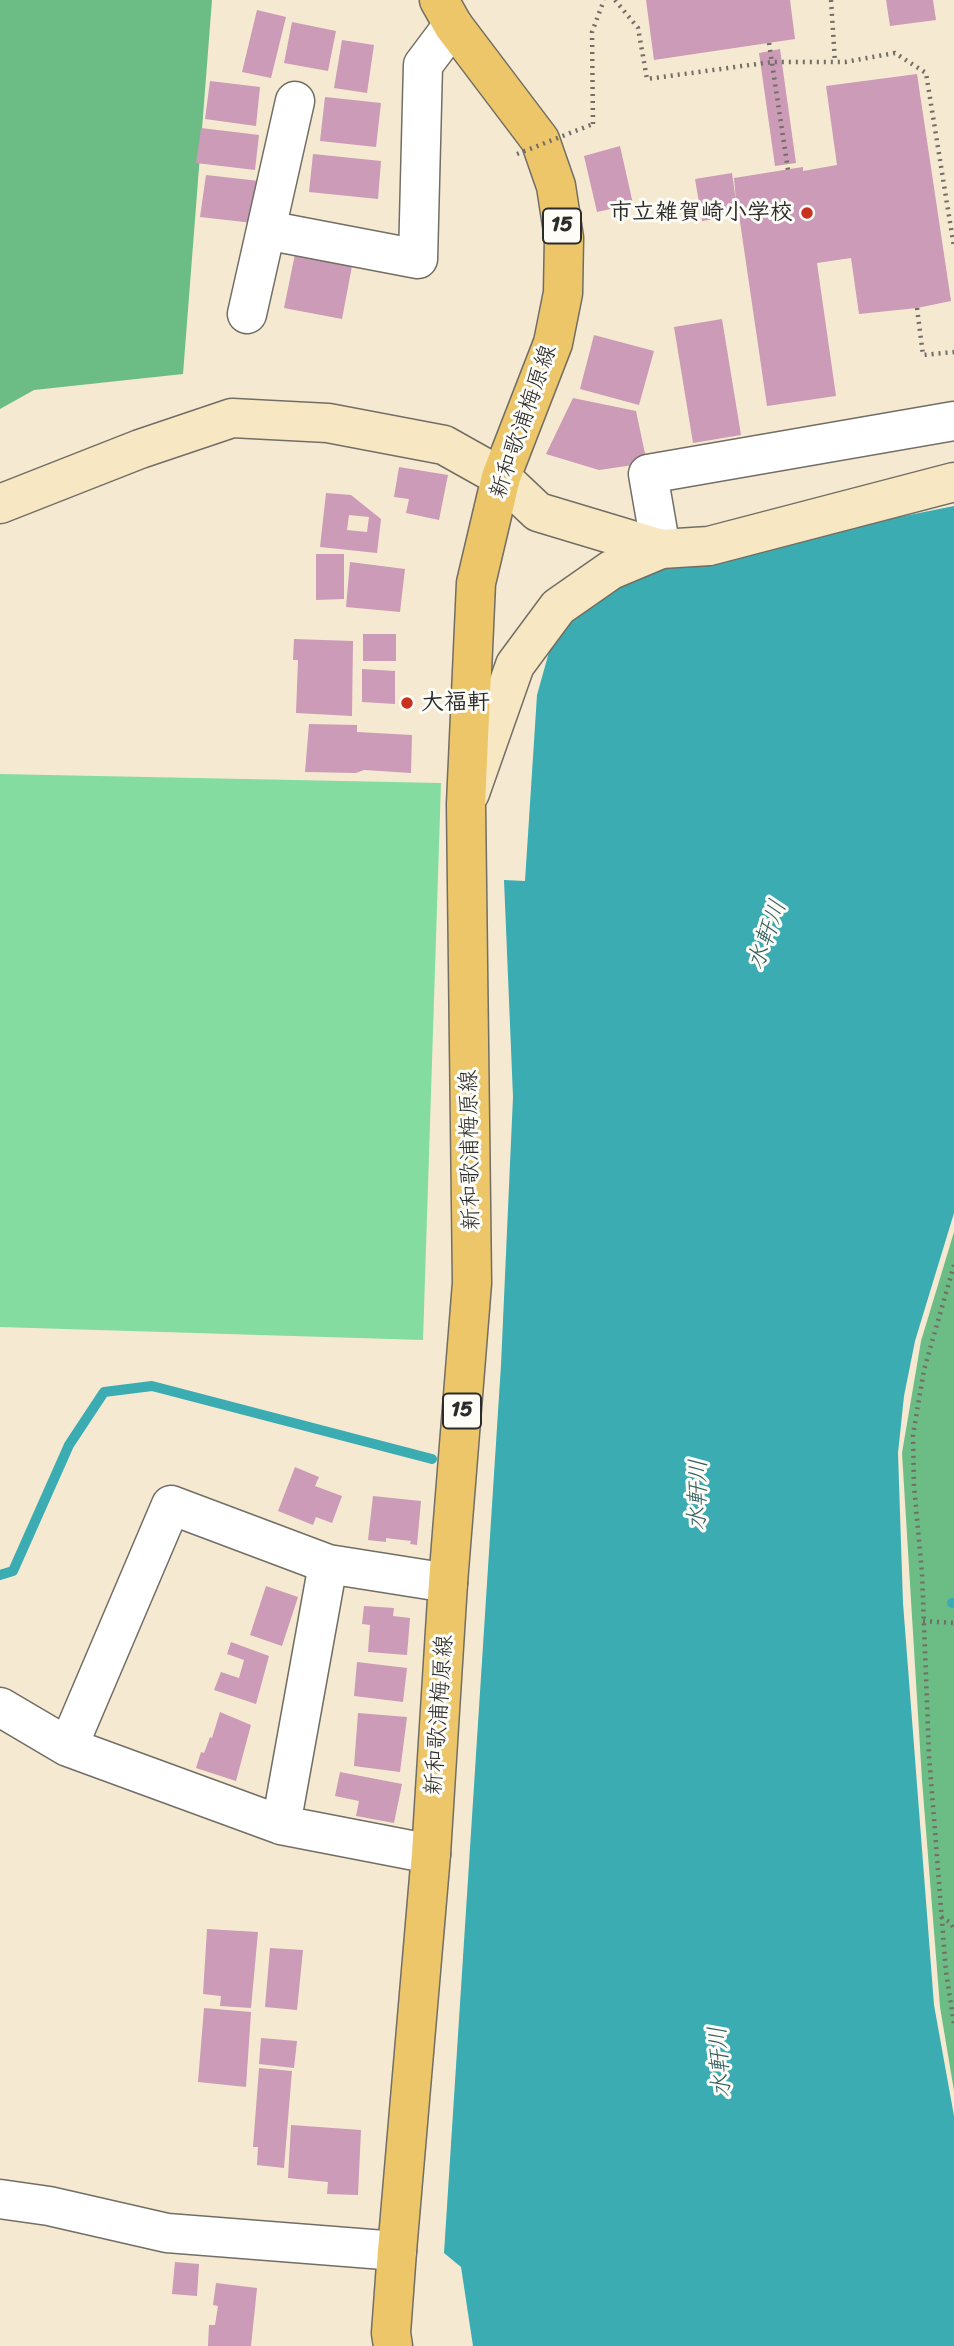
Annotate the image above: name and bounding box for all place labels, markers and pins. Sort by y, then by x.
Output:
place label: 市立雑賀崎小学校 [609,199,793,227]
marker: 市立雑賀崎小学校 [799,205,815,221]
place label: 大福軒 [421,689,490,717]
marker: 大福軒 [399,695,415,711]

